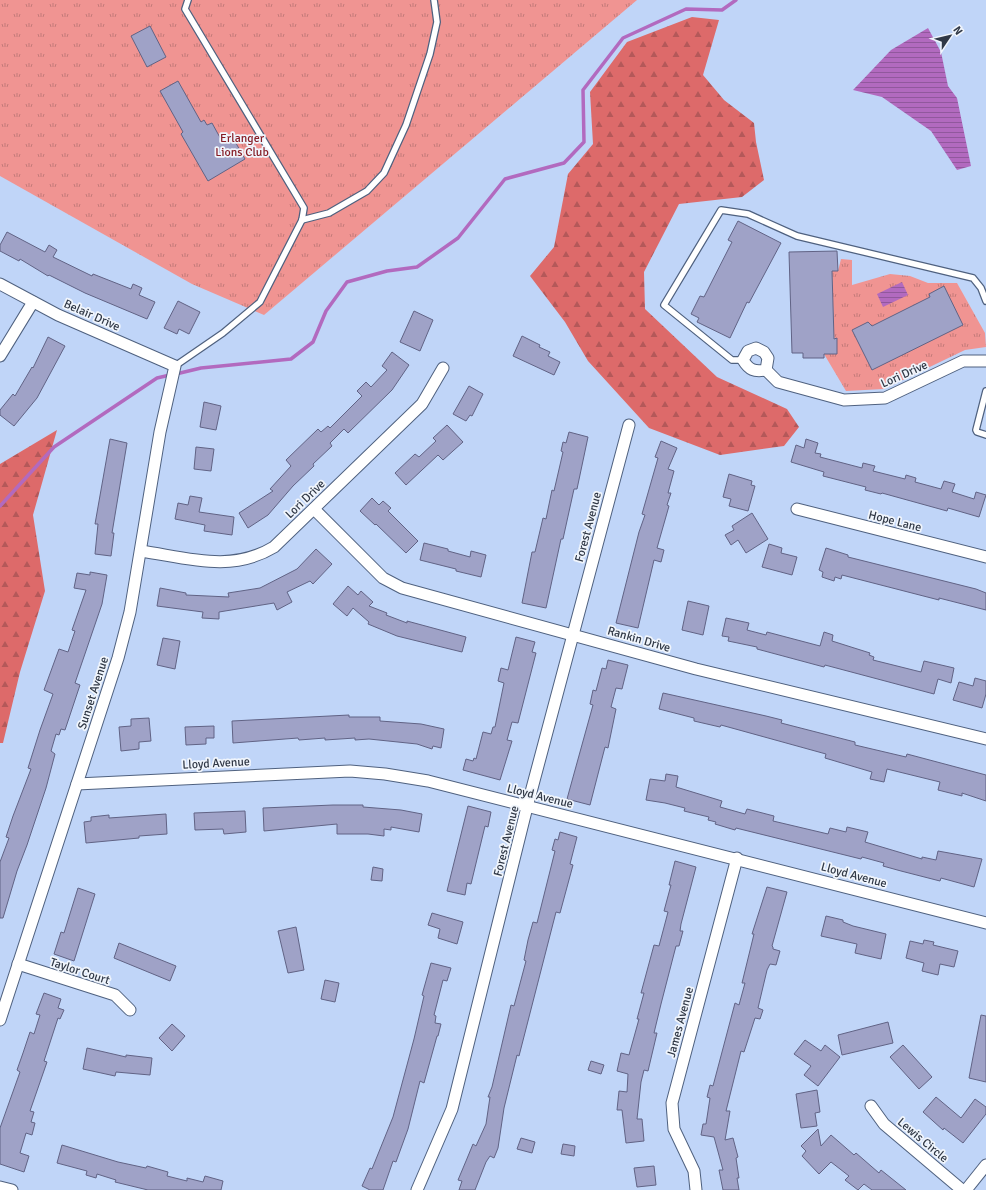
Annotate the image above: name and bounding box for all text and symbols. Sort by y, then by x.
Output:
north arrow [930,16,970,56]
text: N [950,24,965,37]
park label: Erlanger Lions Club [215,131,269,160]
street label: Belair Drive [61,296,122,335]
street label: Lori Drive [879,358,930,391]
street label: Lori Drive [282,477,328,522]
street label: Forest Avenue [572,490,605,564]
street label: Hope Lane [867,508,923,535]
street label: Rankin Drive [606,623,672,656]
street label: Sunset Avenue [75,655,112,731]
street label: Lloyd Avenue [182,754,250,773]
street label: Lloyd Avenue [505,781,575,812]
street label: Forest Avenue [491,804,522,878]
street label: Lloyd Avenue [819,859,888,891]
street label: Taylor Court [48,955,112,988]
street label: James Avenue [664,985,697,1059]
street label: Lewis Circle [894,1115,951,1166]

